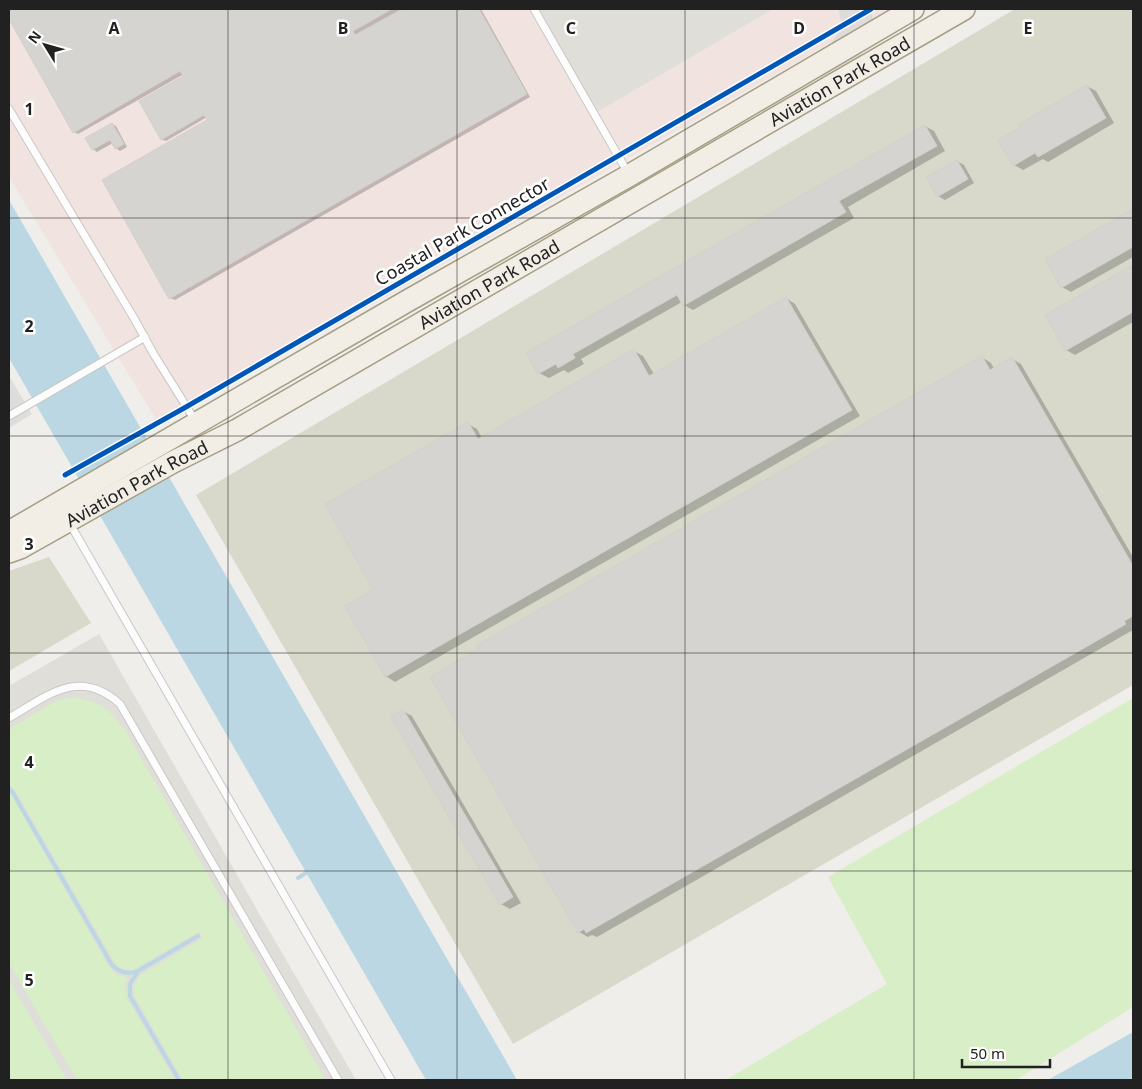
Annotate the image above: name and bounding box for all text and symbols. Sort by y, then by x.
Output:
text: A [108,17,120,39]
text: B [338,17,348,39]
text: C [566,17,576,39]
text: D [793,17,805,39]
text: E [1024,17,1033,39]
north arrow [20,20,70,70]
text: N [23,27,45,47]
street label: Aviation Park Road [765,31,914,131]
text: 1 [24,98,34,120]
street label: Coastal Park Connector [370,171,554,291]
street label: Aviation Park Road [414,234,564,334]
text: 2 [24,315,34,337]
street label: Aviation Park Road [61,435,212,532]
text: 3 [24,533,34,555]
text: 4 [24,751,34,773]
text: 5 [24,969,34,991]
scale bar [962,1036,1050,1068]
text: 50 m [970,1043,1005,1063]

